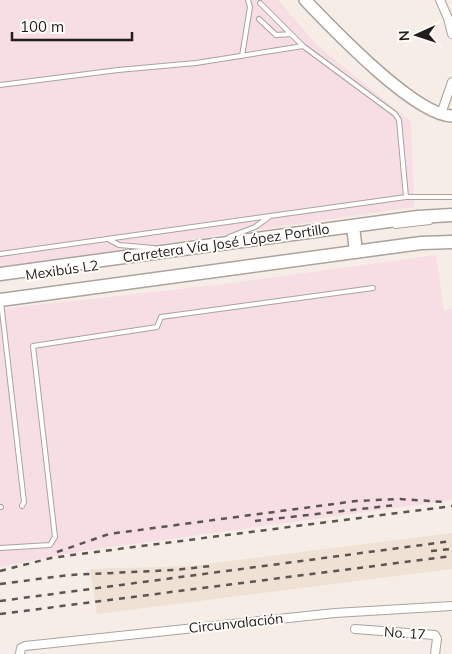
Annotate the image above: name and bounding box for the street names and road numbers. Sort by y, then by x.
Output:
street label: Carretera Vía José López Portillo [122,220,330,266]
street label: Mexibús L2 [24,256,100,284]
street label: Circunvalación [188,609,284,637]
street label: No. 17 [384,623,426,643]

